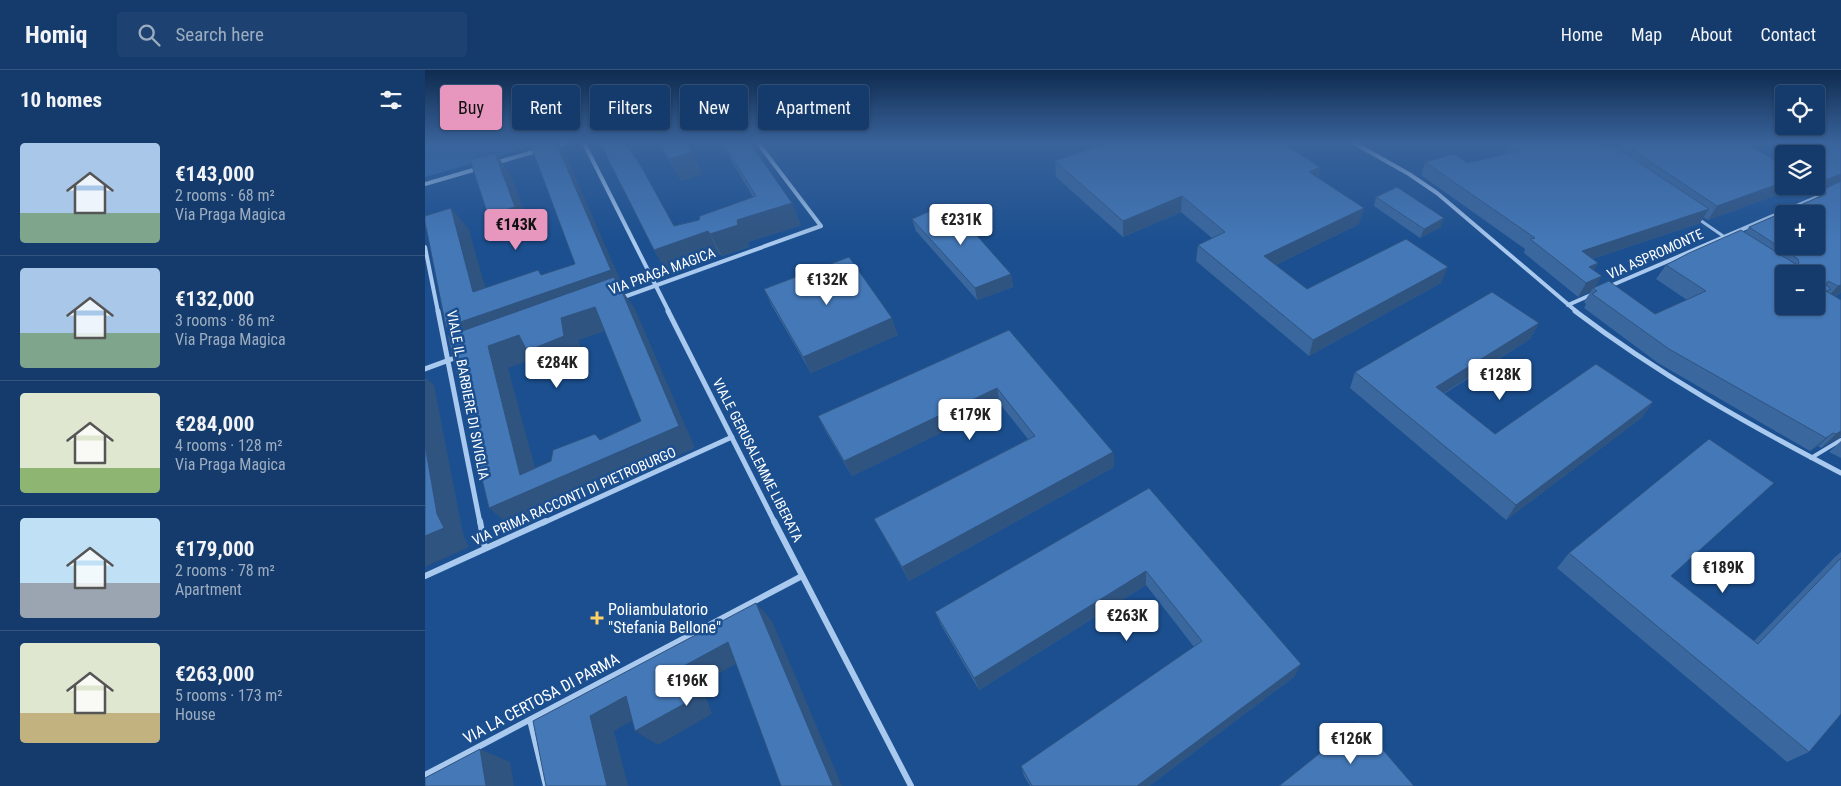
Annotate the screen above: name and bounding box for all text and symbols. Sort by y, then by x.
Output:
search box [117,12,467,57]
text: Homiq [25,21,87,49]
icon: search [135,21,163,49]
text: Search here [175,23,264,46]
text: Home [1561,24,1603,45]
text: Map [1631,24,1662,45]
text: About [1690,24,1732,45]
text: Contact [1760,24,1816,45]
chip: Buy [440,85,502,130]
chip: Rent [512,85,580,130]
chip: Filters [590,85,670,130]
chip: New [680,85,748,130]
chip: Apartment [758,85,869,130]
map controls [1775,85,1825,315]
button: locate [1775,85,1825,135]
icon: filters [377,86,405,114]
text: 10 homes [20,88,102,112]
button: layers [1775,145,1825,195]
text: €143,000 [175,162,254,186]
icon: home [60,163,120,223]
text: 2 rooms · 68 m² [175,186,275,205]
pin: €231K [926,204,996,246]
text: Via Praga Magica [175,205,286,224]
button: + [1775,205,1825,255]
pin: €143K [481,208,551,251]
text: €231K [940,210,982,229]
text: €143K [495,215,537,234]
street label: VIA ASPROMONTE [1605,226,1706,282]
street label: VIA PRAGA MAGICA [607,244,717,298]
pin: €132K [792,264,862,306]
button: − [1775,265,1825,315]
text: €132K [806,270,848,289]
text: €132,000 [175,287,254,311]
icon: home [60,288,120,348]
street label: VIALE IL BARBIERE DI SIVIGLIA [444,309,492,481]
text: 3 rooms · 86 m² [175,311,275,330]
text: Via Praga Magica [175,330,286,349]
pin: €284K [522,346,592,389]
text: €284K [536,353,578,372]
pin: €128K [1465,358,1535,401]
text: €128K [1479,365,1521,384]
street label: VIALE GERUSALEMME LIBERATA [710,376,806,544]
pin: €179K [935,398,1005,441]
text: €179K [949,405,991,424]
text: €284,000 [175,412,254,436]
icon: home [60,413,120,473]
text: 4 rooms · 128 m² [175,436,283,455]
street label: VIA PRIMA RACCONTI DI PIETROBURGO [470,444,678,548]
text: Via Praga Magica [175,455,286,474]
text: €179,000 [175,537,254,561]
icon: home [60,538,120,598]
pin: €189K [1688,552,1758,594]
text: €189K [1702,558,1744,577]
text: 2 rooms · 78 m² [175,561,275,580]
text: Apartment [175,580,242,599]
place label: Poliambulatorio "Stefania Bellone" [608,600,721,637]
pin: €263K [1092,600,1162,642]
text: €263K [1106,606,1148,625]
marker: Poliambulatorio "Stefania Bellone" [590,611,604,625]
street label: VIA LA CERTOSA DI PARMA [460,649,623,748]
text: €263,000 [175,662,254,686]
icon: home [60,663,120,723]
pin: €196K [652,664,722,707]
text: €196K [666,671,708,690]
text: 5 rooms · 173 m² [175,686,283,705]
text: House [175,705,215,724]
pin: €126K [1316,722,1386,765]
text: €126K [1330,729,1372,748]

